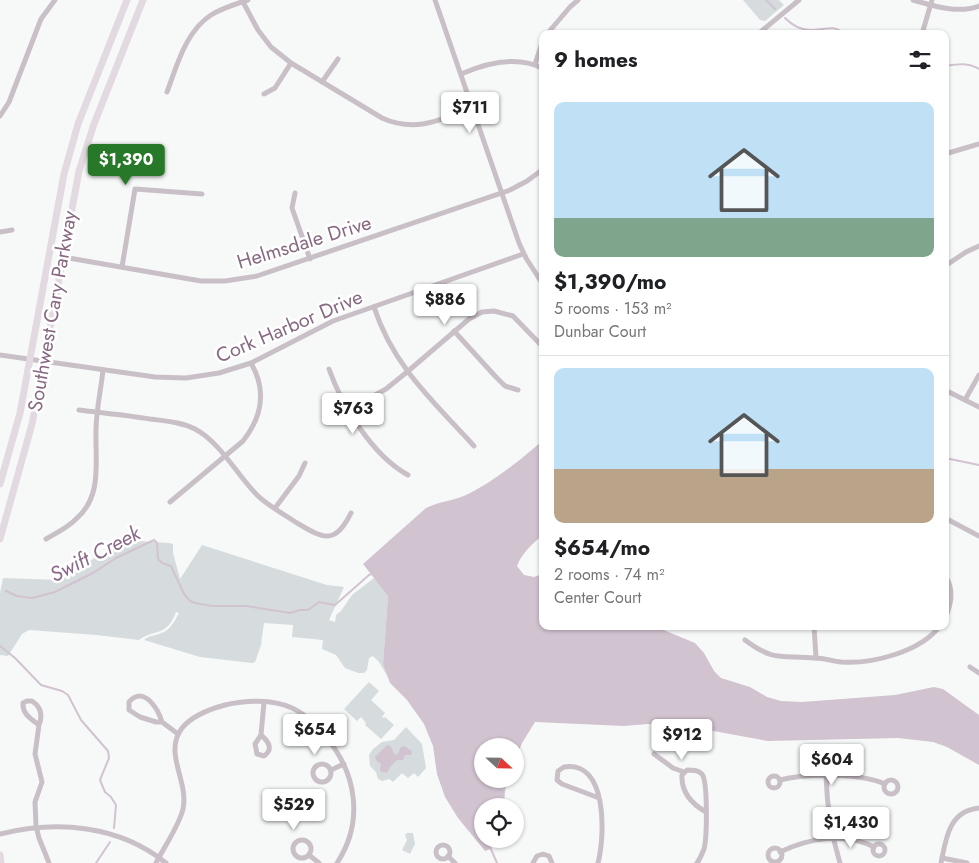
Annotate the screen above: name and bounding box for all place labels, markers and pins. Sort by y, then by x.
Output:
pin: $711 [440,92,500,134]
pin: $1,390 [85,144,167,186]
pin: $886 [415,284,475,326]
pin: $763 [323,392,383,435]
pin: $654 [285,714,345,756]
pin: $912 [652,718,712,761]
pin: $604 [802,744,862,786]
pin: $529 [264,788,324,831]
pin: $1,430 [810,806,892,849]

